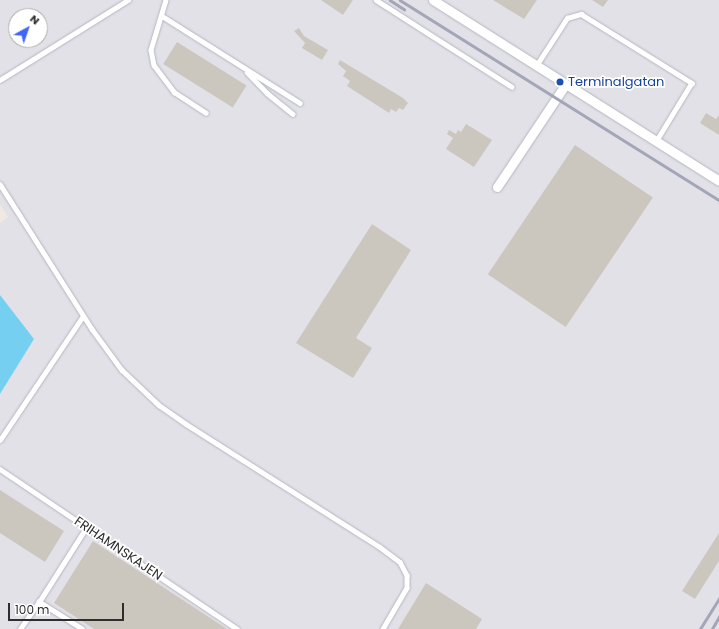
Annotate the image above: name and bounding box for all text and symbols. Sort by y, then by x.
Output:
north arrow [8,8,48,48]
text: N [27,11,43,28]
place label: Terminalgatan [568,74,664,90]
marker: Terminalgatan [555,77,565,87]
street label: FRIHAMNSKAJEN [71,514,165,584]
scale bar [10,595,126,621]
text: 100 m [15,601,49,618]

